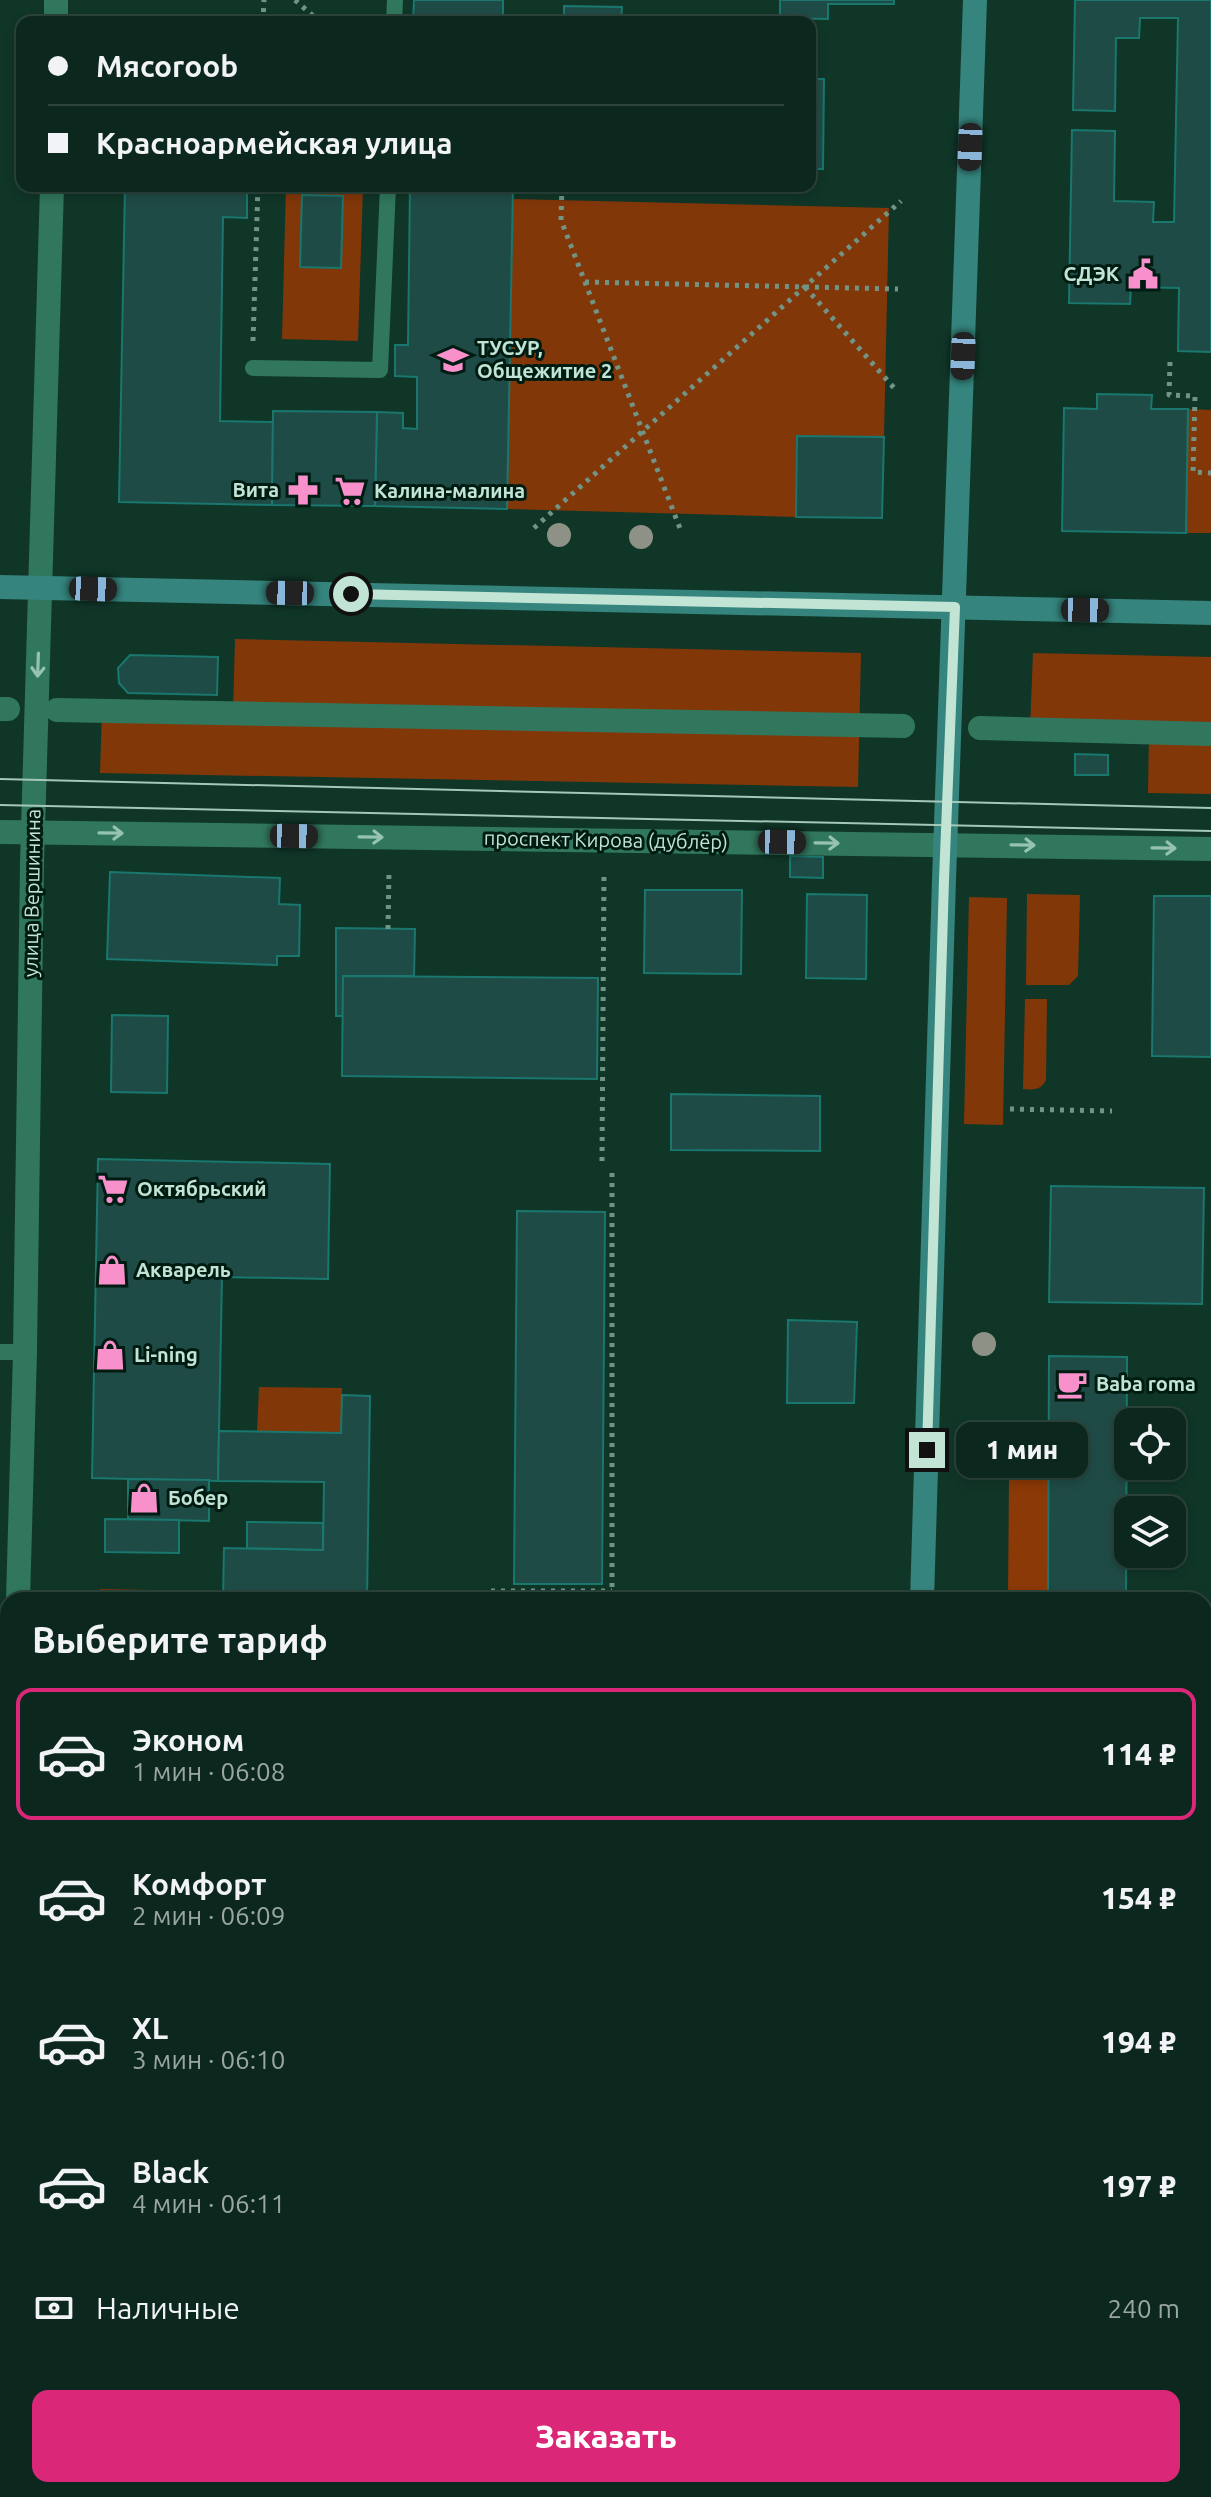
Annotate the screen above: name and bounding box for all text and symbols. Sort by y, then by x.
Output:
text: Мясоroob [96,49,238,83]
car [957,123,983,171]
text: Красноармейская улица [96,126,452,160]
public building icon: СДЭК [1126,257,1160,291]
place label: СДЭК [1063,262,1120,285]
car [950,332,976,380]
place label: ТУСУР, Общежитие 2 [477,336,612,382]
school or university icon: ТУСУР, Общежитие 2 [436,343,470,377]
pharmacy icon: Вита [286,473,320,507]
supermarket icon: Калина-малина [333,474,367,508]
place label: Вита [233,478,279,501]
place label: Калина-малина [374,479,525,502]
car [69,576,117,602]
route start [333,576,369,612]
car [266,581,314,605]
car [1061,598,1109,622]
one-way arrow [30,651,45,678]
street label: улица Вершинина [19,809,44,977]
car [270,824,318,848]
one-way arrow [97,826,124,841]
street label: проспект Кирова (дублёр) [484,826,728,853]
one-way arrow [357,829,384,845]
car [758,830,806,854]
one-way arrow [813,835,840,850]
one-way arrow [1009,838,1036,853]
one-way arrow [1150,841,1177,856]
supermarket icon: Октябрьский [96,1172,130,1206]
place label: Октябрьский [137,1177,267,1200]
shop icon: Акварель [95,1253,129,1287]
place label: Акварель [136,1258,231,1281]
shop icon: Li-ning [93,1338,127,1372]
place label: Li-ning [134,1343,198,1366]
cafe icon: Baba roma [1055,1367,1089,1401]
place label: Baba roma [1096,1372,1196,1395]
map controls [1114,1408,1186,1568]
button: locate [1114,1408,1186,1480]
callout: 1 мин [955,1422,1087,1478]
route end [909,1432,945,1468]
text: 1 мин [986,1435,1058,1464]
shop icon: Бобер [127,1481,161,1515]
place label: Бобер [168,1486,228,1509]
button: layers [1114,1496,1186,1568]
text: Выберите тариф [32,1619,328,1660]
icon: car [36,1718,108,1790]
text: Эконом [132,1723,244,1757]
text: 114 ₽ [1101,1737,1176,1771]
text: 1 мин · 06:08 [132,1757,285,1786]
icon: car [36,1862,108,1934]
text: Комфорт [132,1867,266,1901]
text: 154 ₽ [1101,1881,1176,1915]
text: 2 мин · 06:09 [132,1901,285,1930]
icon: car [36,2006,108,2078]
text: XL [132,2011,168,2045]
text: 194 ₽ [1101,2025,1176,2059]
text: 3 мин · 06:10 [132,2045,285,2074]
icon: car [36,2150,108,2222]
text: Black [132,2155,209,2189]
text: 197 ₽ [1101,2169,1176,2203]
text: 4 мин · 06:11 [132,2189,285,2218]
icon: cash [32,2286,76,2330]
text: Наличные [96,2291,240,2325]
text: 240 m [1108,2294,1180,2323]
button: Заказать [32,2390,1180,2482]

